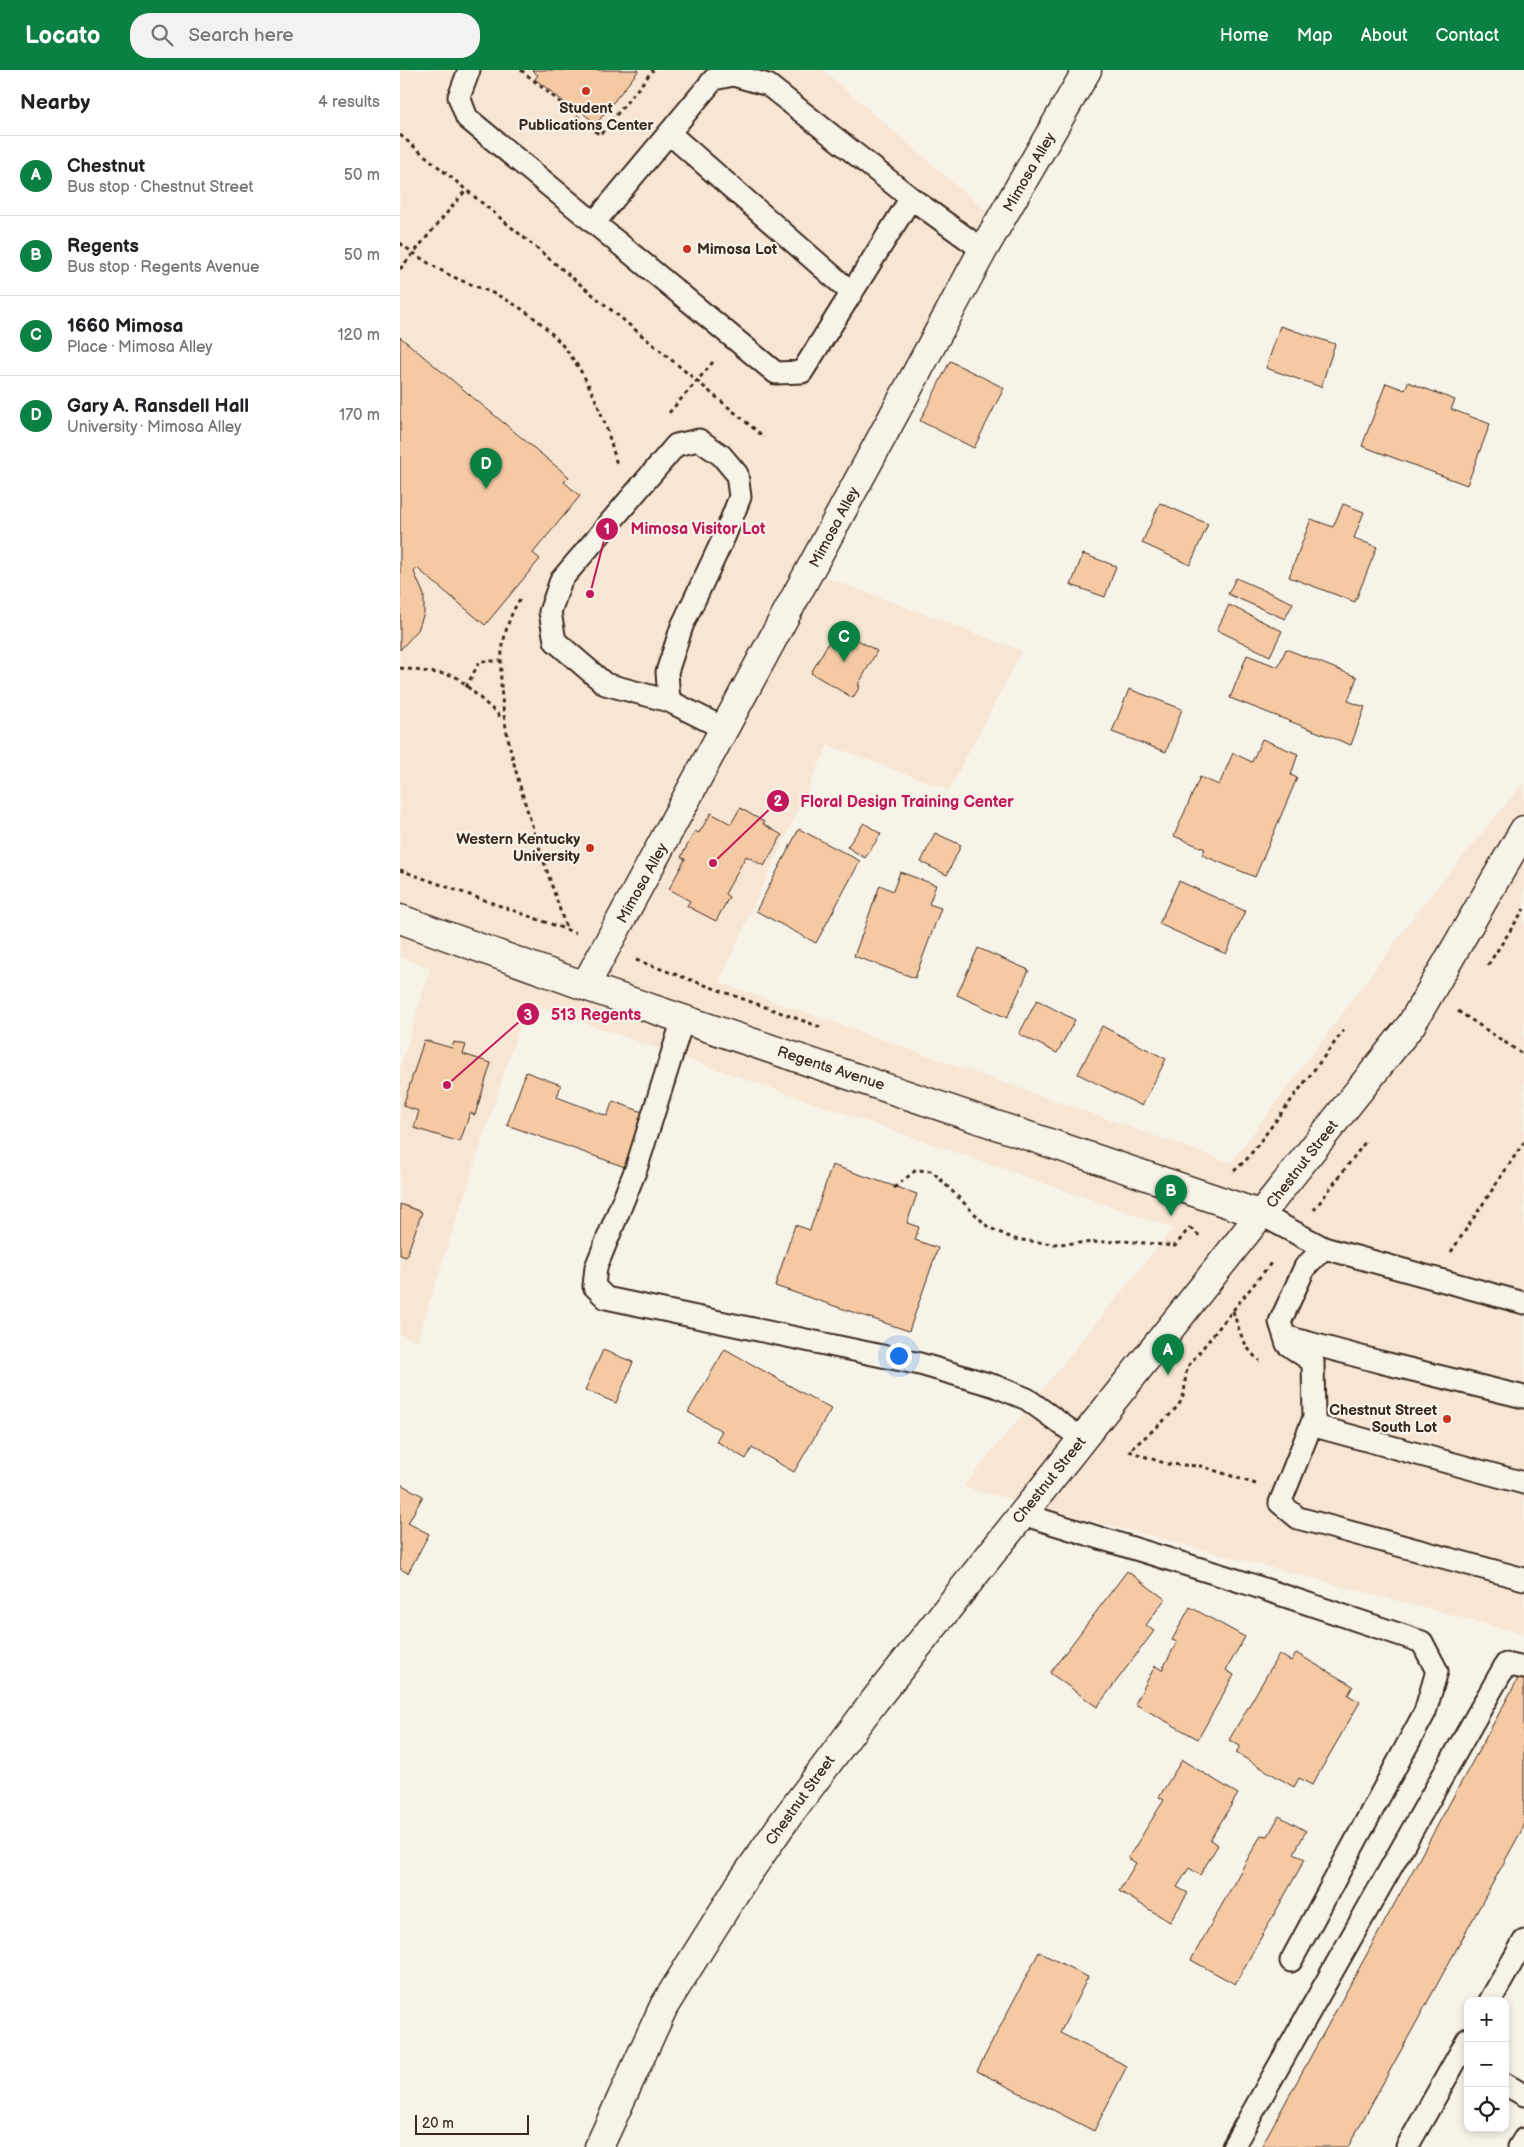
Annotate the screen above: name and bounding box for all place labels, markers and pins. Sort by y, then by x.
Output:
marker: Student Publications Center [580,85,592,97]
place label: Student Publications Center [519,99,654,135]
place label: Mimosa Lot [697,240,777,259]
marker: Mimosa Lot [681,243,693,255]
pin: D [470,448,502,489]
callout: Mimosa Visitor Lot [595,513,775,544]
pin: C [828,621,860,662]
callout: Floral Design Training Center [766,786,1024,817]
place label: Western Kentucky University [456,830,580,866]
marker: Western Kentucky University [584,842,596,854]
callout: 513 Regents [516,999,651,1030]
pin: B [1155,1175,1187,1216]
pin: A [1152,1334,1184,1375]
place label: Chestnut Street South Lot [1329,1401,1437,1437]
marker: Chestnut Street South Lot [1441,1413,1453,1425]

